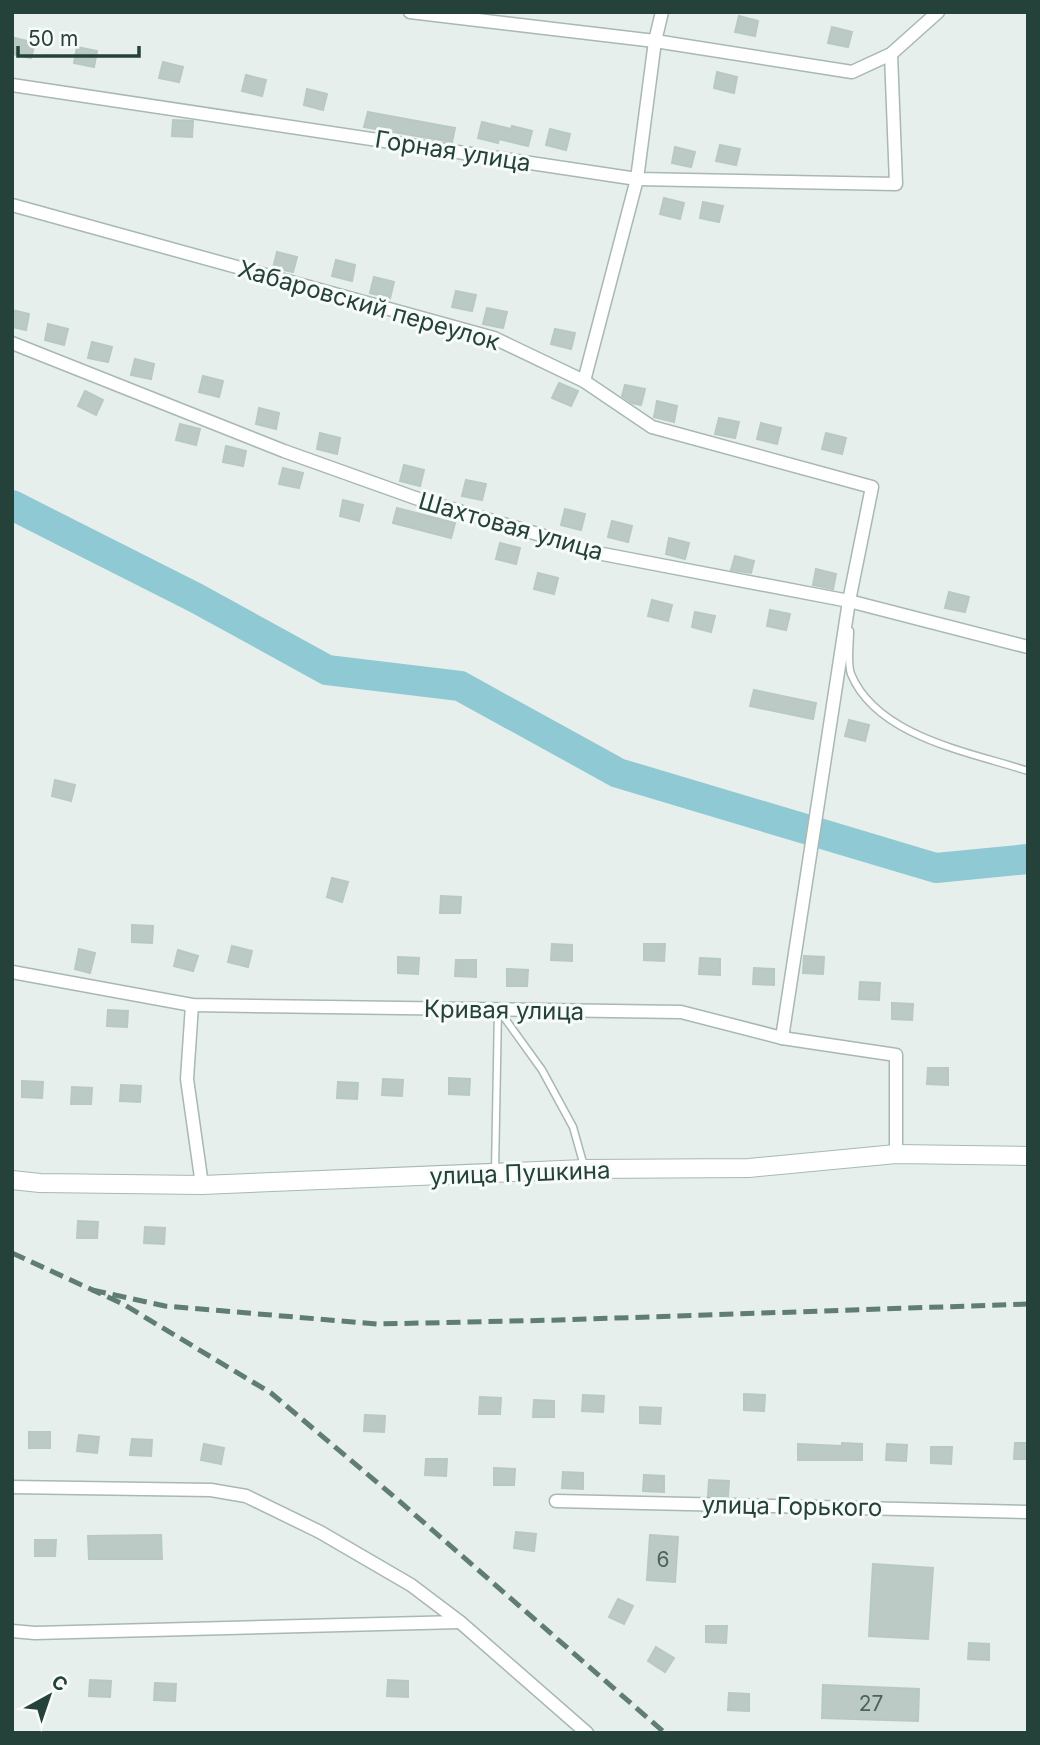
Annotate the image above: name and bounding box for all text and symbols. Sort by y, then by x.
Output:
scale bar [18,14,138,58]
text: 50 m [28,26,78,51]
street label: Горная улица [373,124,533,178]
street label: Хабаровский переулок [235,254,503,356]
street label: Шахтовая улица [415,486,607,566]
street label: Кривая улица [424,994,584,1026]
street label: улица Пушкина [429,1155,611,1191]
street label: улица Горького [701,1490,883,1522]
house number: 6 [656,1547,670,1572]
north arrow [14,1661,84,1731]
text: С [47,1670,72,1697]
house number: 27 [859,1691,883,1716]

